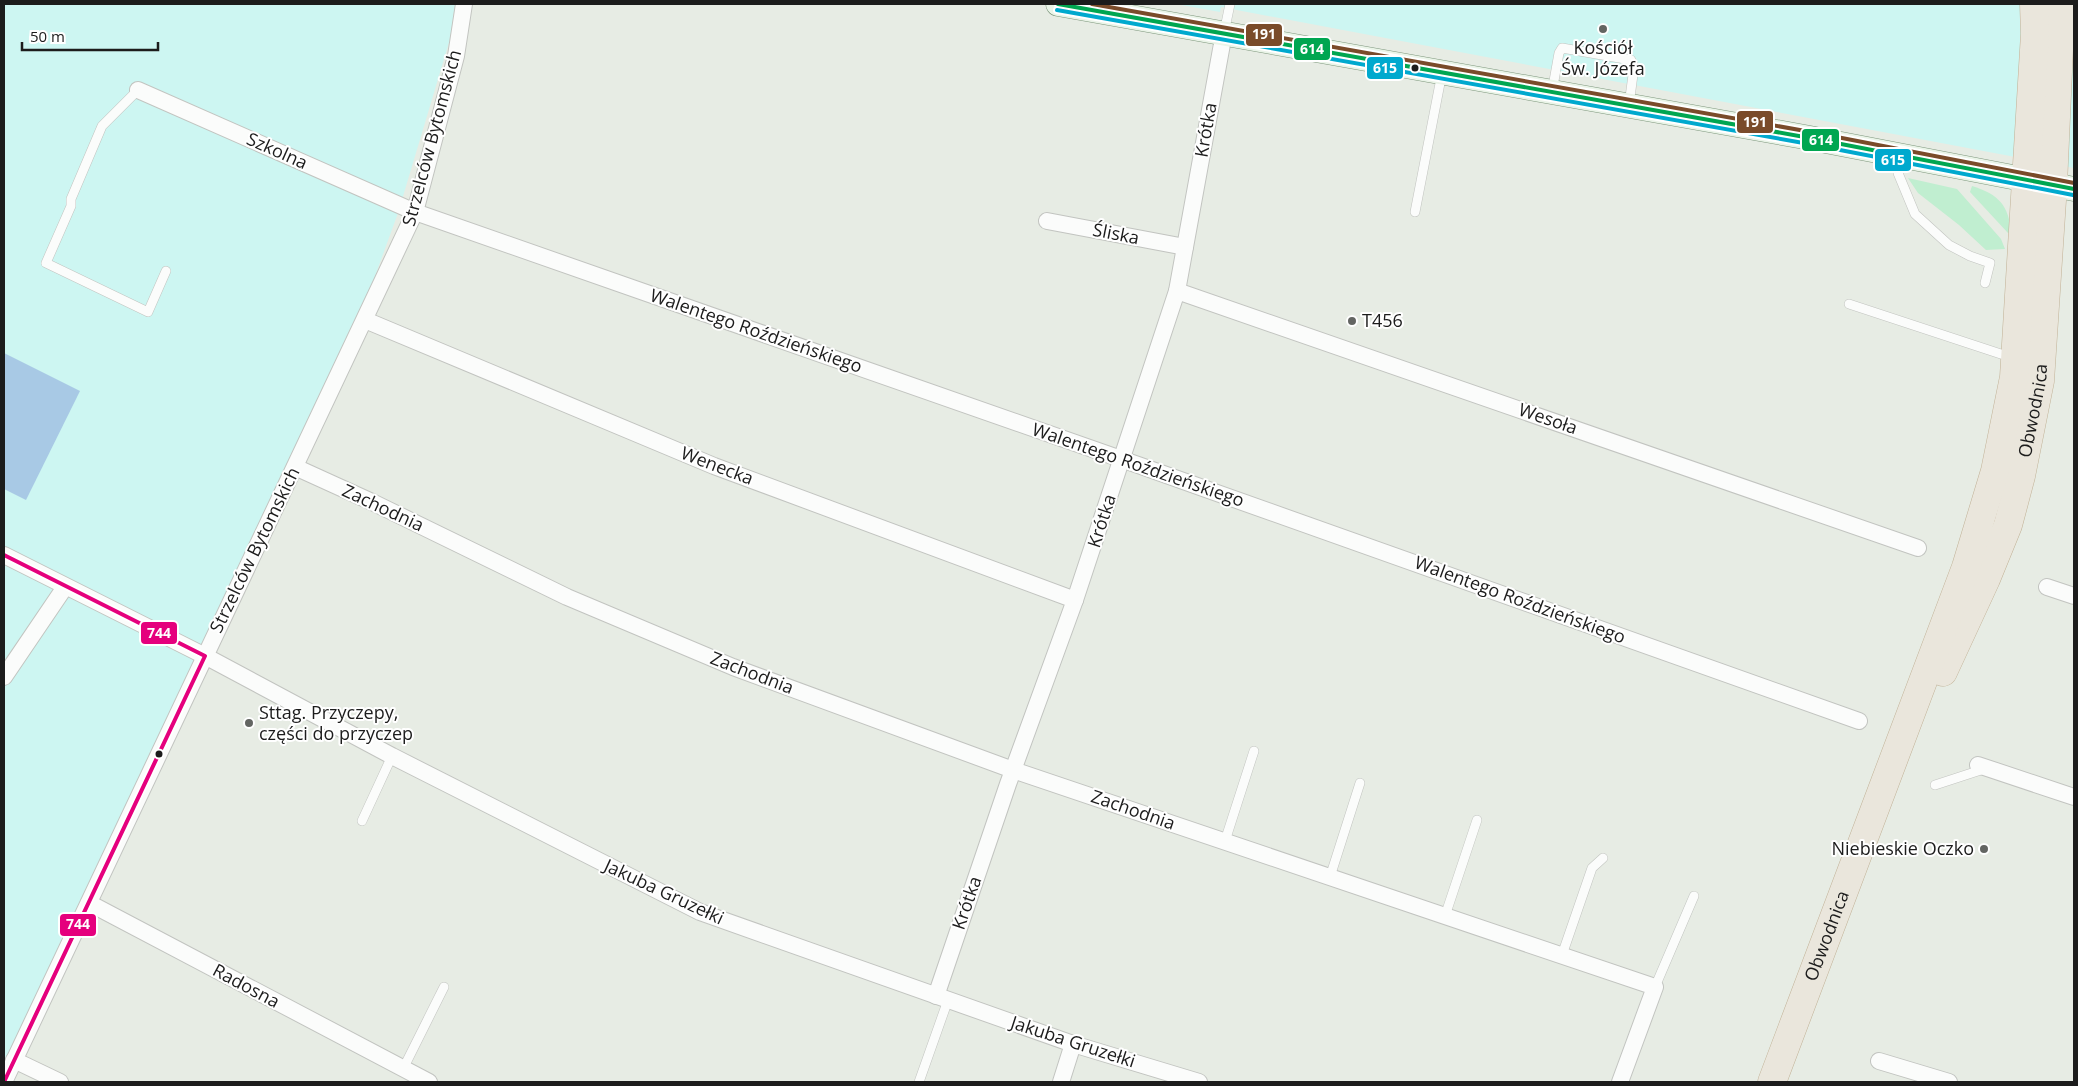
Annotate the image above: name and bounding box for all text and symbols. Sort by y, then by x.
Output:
scale bar [22,20,159,52]
line badge: 191 [1245,23,1283,47]
marker: Kościół Św. Józefa [1597,23,1609,35]
text: 191 [1252,24,1276,43]
text: 50 m [30,26,65,46]
place label: Kościół Św. Józefa [1561,35,1645,80]
line badge: 614 [1293,37,1331,61]
text: 614 [1300,39,1324,58]
street label: Strzelców Bytomskich [396,47,466,229]
line badge: 615 [1366,56,1404,80]
text: 615 [1373,58,1397,77]
unlabelled marker [1410,63,1420,73]
street label: Krótka [1188,101,1222,159]
line badge: 191 [1736,110,1774,134]
text: 191 [1743,112,1767,131]
street label: Szkolna [243,126,312,174]
line badge: 614 [1801,128,1840,152]
text: 614 [1809,130,1833,149]
line badge: 615 [1874,148,1912,172]
text: 615 [1881,150,1905,169]
street label: Śliska [1091,217,1142,249]
street label: Walentego Roździeńskiego [647,282,866,378]
place label: T456 [1362,308,1403,332]
marker: T456 [1346,315,1358,327]
street label: Obwodnica [2012,363,2052,460]
street label: Wesoła [1516,397,1581,439]
street label: Walentego Roździeńskiego [1029,416,1248,512]
street label: Wenecka [678,440,757,490]
street label: Strzelców Bytomskich [204,463,305,636]
street label: Zachodnia [339,478,428,536]
street label: Krótka [1081,491,1121,551]
street label: Walentego Roździeńskiego [1411,550,1629,648]
line badge: 744 [140,621,178,645]
text: 744 [147,623,171,642]
street label: Zachodnia [707,645,797,699]
place label: Sttag. Przyczepy, części do przyczep [259,700,413,745]
marker: Sttag. Przyczepy, części do przyczep [243,717,255,729]
unlabelled marker [154,749,164,759]
street label: Zachodnia [1088,783,1179,835]
place label: Niebieskie Oczko [1831,836,1974,860]
marker: Niebieskie Oczko [1978,843,1990,855]
street label: Jakuba Gruzełki [599,852,728,929]
street label: Krótka [946,873,986,933]
street label: Obwodnica [1798,887,1854,984]
line badge: 744 [59,913,97,937]
text: 744 [66,914,90,933]
street label: Radosna [209,957,284,1013]
street label: Jakuba Gruzełki [1006,1009,1139,1072]

